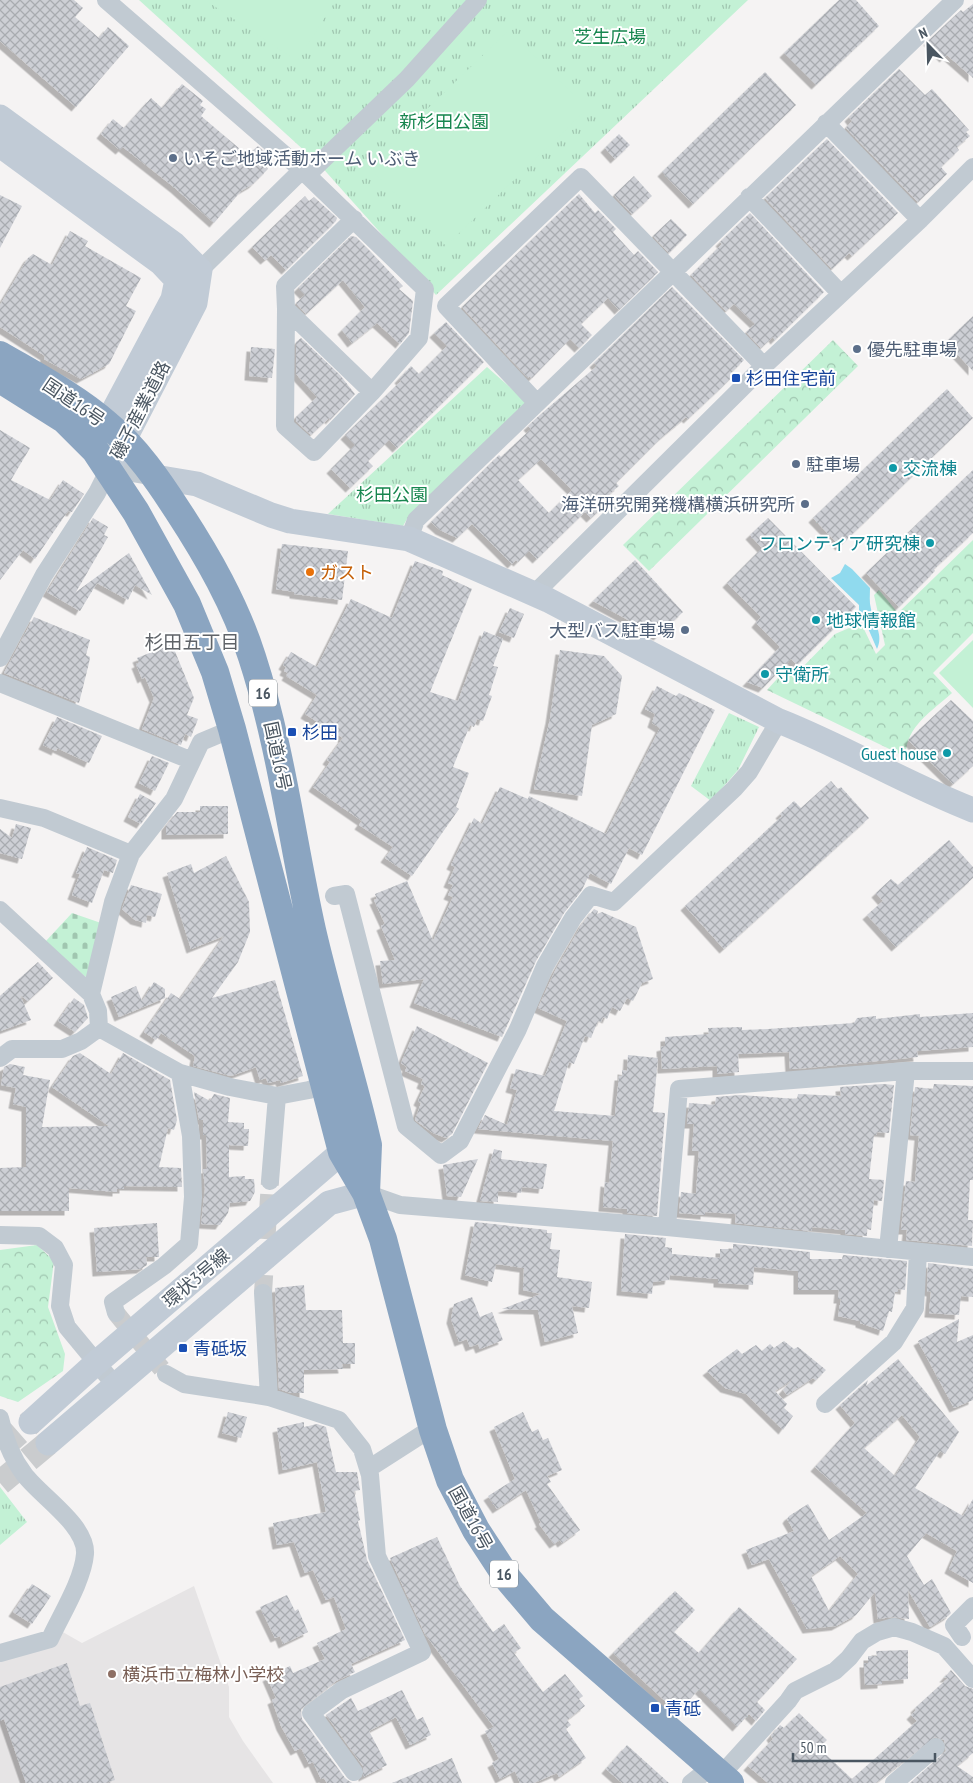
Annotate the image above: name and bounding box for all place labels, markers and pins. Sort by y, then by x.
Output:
place label: いそご地域活動ホーム いぶき [183,147,420,170]
marker: いそご地域活動ホーム いぶき [167,152,179,164]
place label: 優先駐車場 [867,338,957,361]
marker: 優先駐車場 [851,343,863,355]
place label: 杉田住宅前 [746,367,836,390]
marker: 杉田住宅前 [730,372,742,384]
place label: 駐車場 [806,453,860,476]
place label: 交流棟 [903,457,957,480]
marker: 駐車場 [790,458,802,470]
marker: 交流棟 [887,462,899,474]
place label: 海洋研究開発機構横浜研究所 [561,493,795,516]
marker: 海洋研究開発機構横浜研究所 [799,498,811,510]
place label: フロンティア研究棟 [759,532,920,555]
marker: フロンティア研究棟 [924,537,936,549]
place label: ガスト [320,561,374,584]
marker: ガスト [304,566,316,578]
place label: 地球情報館 [826,609,916,632]
marker: 地球情報館 [810,614,822,626]
place label: 大型バス駐車場 [549,619,675,642]
marker: 大型バス駐車場 [679,624,691,636]
place label: 守衛所 [775,663,829,686]
marker: 守衛所 [759,668,771,680]
place label: 杉田 [302,721,338,744]
marker: 杉田 [286,726,298,738]
place label: Guest house [861,742,937,765]
marker: Guest house [941,747,953,759]
place label: 青砥坂 [193,1337,247,1360]
marker: 青砥坂 [177,1342,189,1354]
place label: 横浜市立梅林小学校 [122,1663,284,1686]
marker: 横浜市立梅林小学校 [106,1668,118,1680]
place label: 青砥 [665,1697,701,1720]
marker: 青砥 [649,1702,661,1714]

